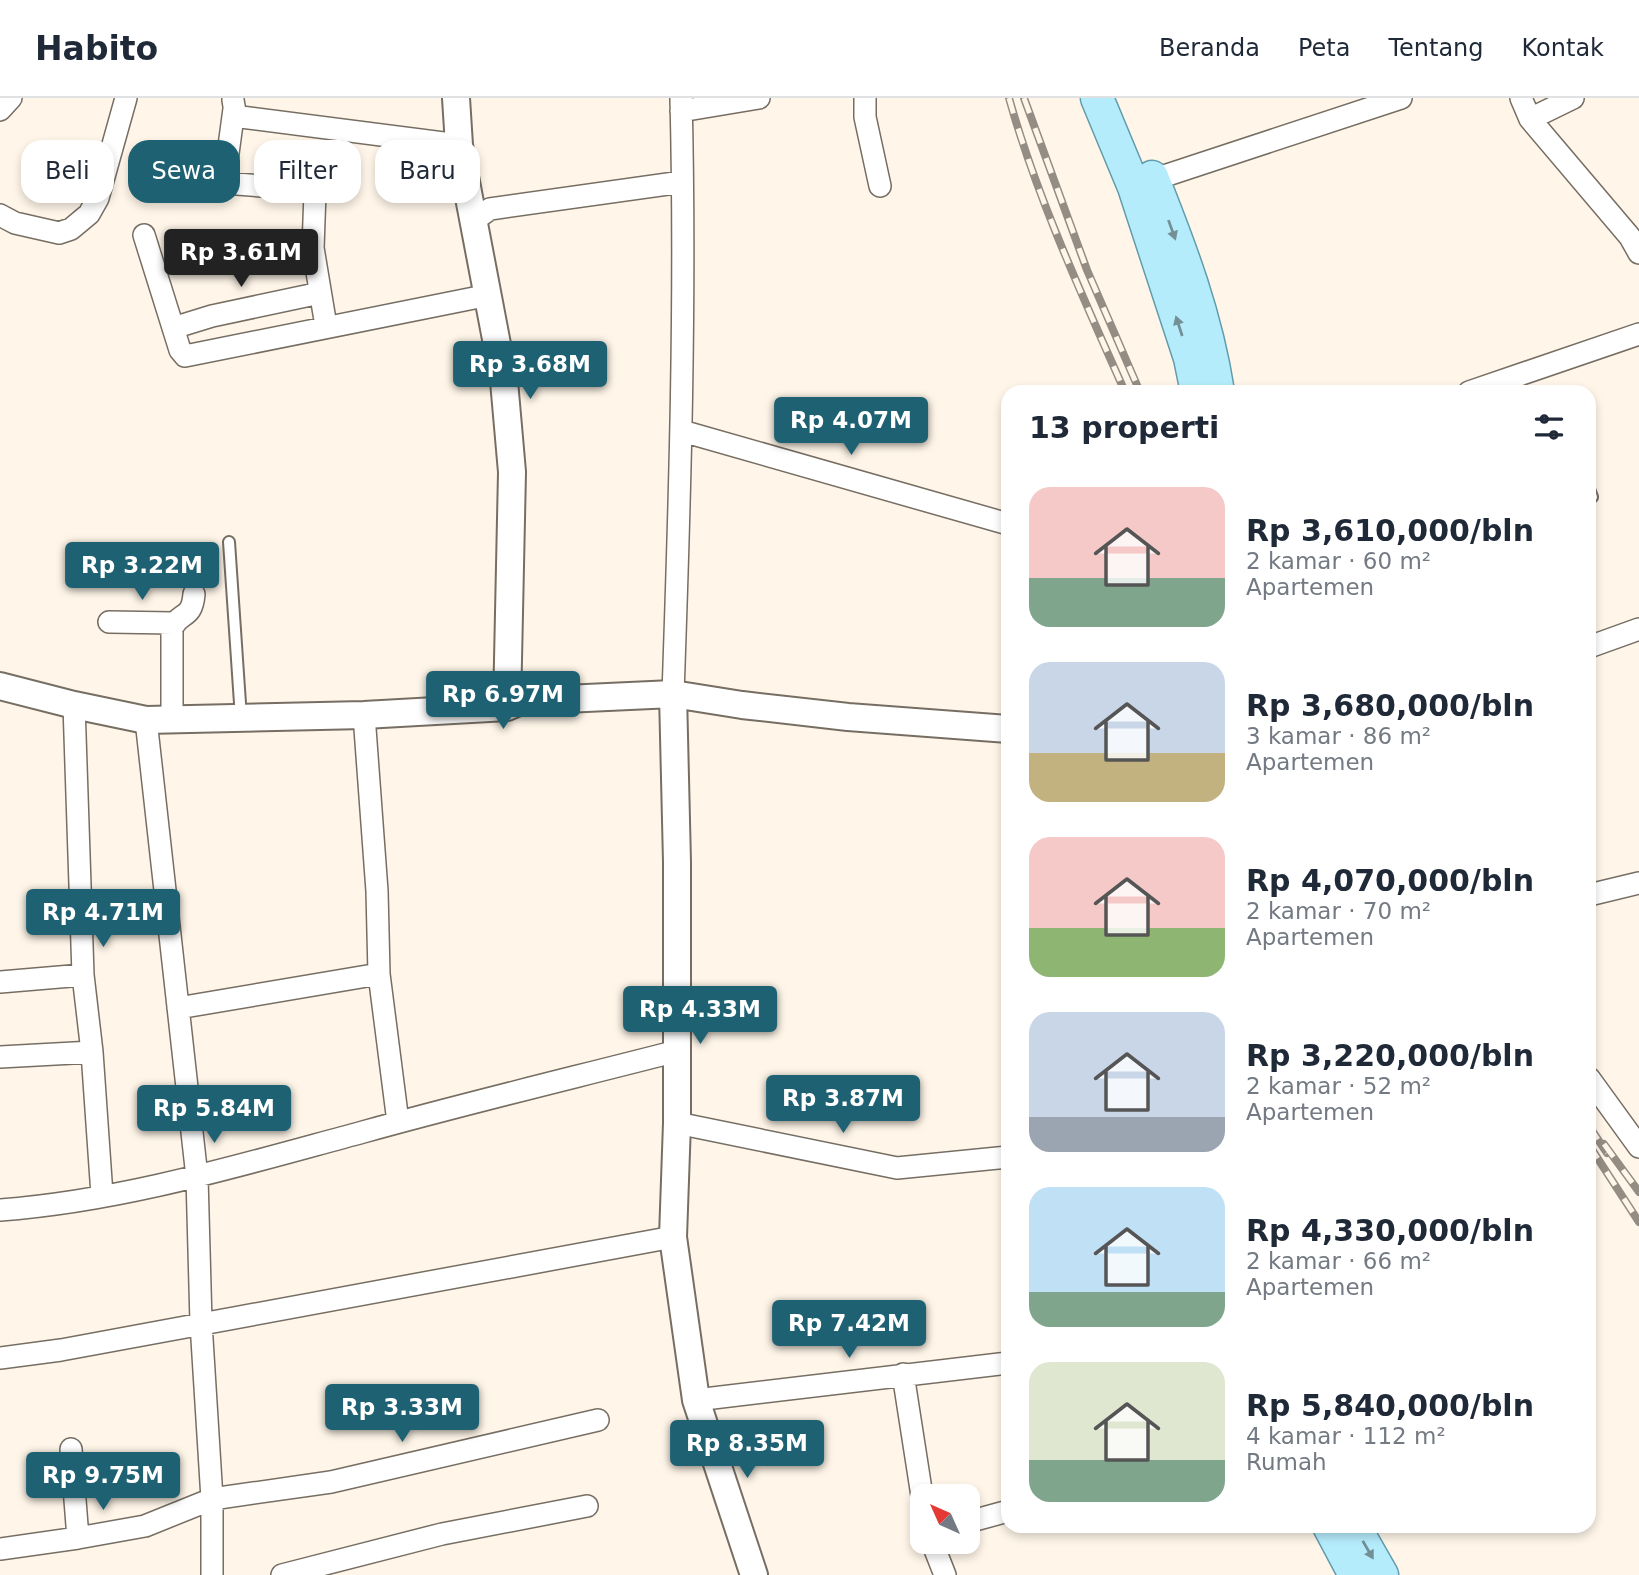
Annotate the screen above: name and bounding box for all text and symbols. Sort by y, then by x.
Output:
text: Habito [35,29,158,68]
text: Beranda [1159,34,1260,62]
text: Peta [1298,34,1350,62]
text: Tentang [1388,34,1484,62]
text: Kontak [1522,34,1604,62]
chip: Beli [21,140,114,203]
chip: Sewa [128,140,240,203]
chip: Filter [254,140,361,203]
chip: Baru [375,140,480,203]
one-way arrow [1167,219,1178,240]
pin: Rp 3.61M [169,230,313,289]
text: Rp 3.61M [180,239,302,265]
one-way arrow [1174,315,1184,336]
pin: Rp 3.68M [458,342,602,401]
text: Rp 3.68M [469,351,591,377]
pin: Rp 4.07M [779,398,923,457]
text: Rp 4.07M [790,407,912,433]
icon: filters [1530,408,1568,446]
text: 13 properti [1029,410,1219,445]
text: Rp 3,610,000/bln [1246,513,1534,548]
icon: home [1085,515,1169,599]
pin: Rp 3.22M [70,542,214,602]
text: 2 kamar · 60 m² [1246,548,1431,574]
text: Rp 3.22M [81,552,203,578]
text: Apartemen [1246,574,1374,600]
pin: Rp 6.97M [431,672,575,731]
text: Rp 6.97M [442,681,564,707]
text: Rp 3,680,000/bln [1246,688,1534,723]
icon: home [1085,690,1169,774]
text: 3 kamar · 86 m² [1246,723,1431,749]
text: Apartemen [1246,749,1374,775]
text: Rp 4,070,000/bln [1246,863,1534,898]
icon: home [1085,865,1169,949]
pin: Rp 4.71M [31,890,175,949]
text: 2 kamar · 70 m² [1246,898,1431,924]
text: Rp 4.71M [42,899,164,925]
text: Apartemen [1246,924,1374,950]
pin: Rp 4.33M [628,986,772,1046]
text: Rp 4.33M [639,996,761,1022]
text: Rp 3,220,000/bln [1246,1038,1534,1073]
icon: home [1085,1040,1169,1124]
text: 2 kamar · 52 m² [1246,1073,1431,1099]
pin: Rp 3.87M [771,1076,915,1135]
text: Rp 3.87M [782,1085,904,1111]
pin: Rp 5.84M [142,1086,286,1145]
text: Rp 5.84M [153,1095,275,1121]
text: Apartemen [1246,1099,1374,1125]
text: Rp 4,330,000/bln [1246,1213,1534,1248]
icon: home [1085,1215,1169,1299]
text: 2 kamar · 66 m² [1246,1248,1431,1274]
text: Apartemen [1246,1274,1374,1300]
pin: Rp 7.42M [777,1300,921,1360]
text: Rp 7.42M [788,1310,910,1336]
pin: Rp 3.33M [330,1384,474,1444]
text: Rp 5,840,000/bln [1246,1388,1534,1423]
icon: home [1085,1390,1169,1474]
text: Rp 3.33M [341,1394,463,1420]
pin: Rp 8.35M [675,1420,819,1480]
text: 4 kamar · 112 m² [1246,1423,1446,1449]
text: Rp 8.35M [686,1430,808,1456]
text: Rumah [1246,1449,1327,1475]
pin: Rp 9.75M [31,1452,175,1512]
text: Rp 9.75M [42,1462,164,1488]
north arrow [910,1484,980,1554]
map controls [910,1484,980,1554]
one-way arrow [1362,1541,1374,1560]

